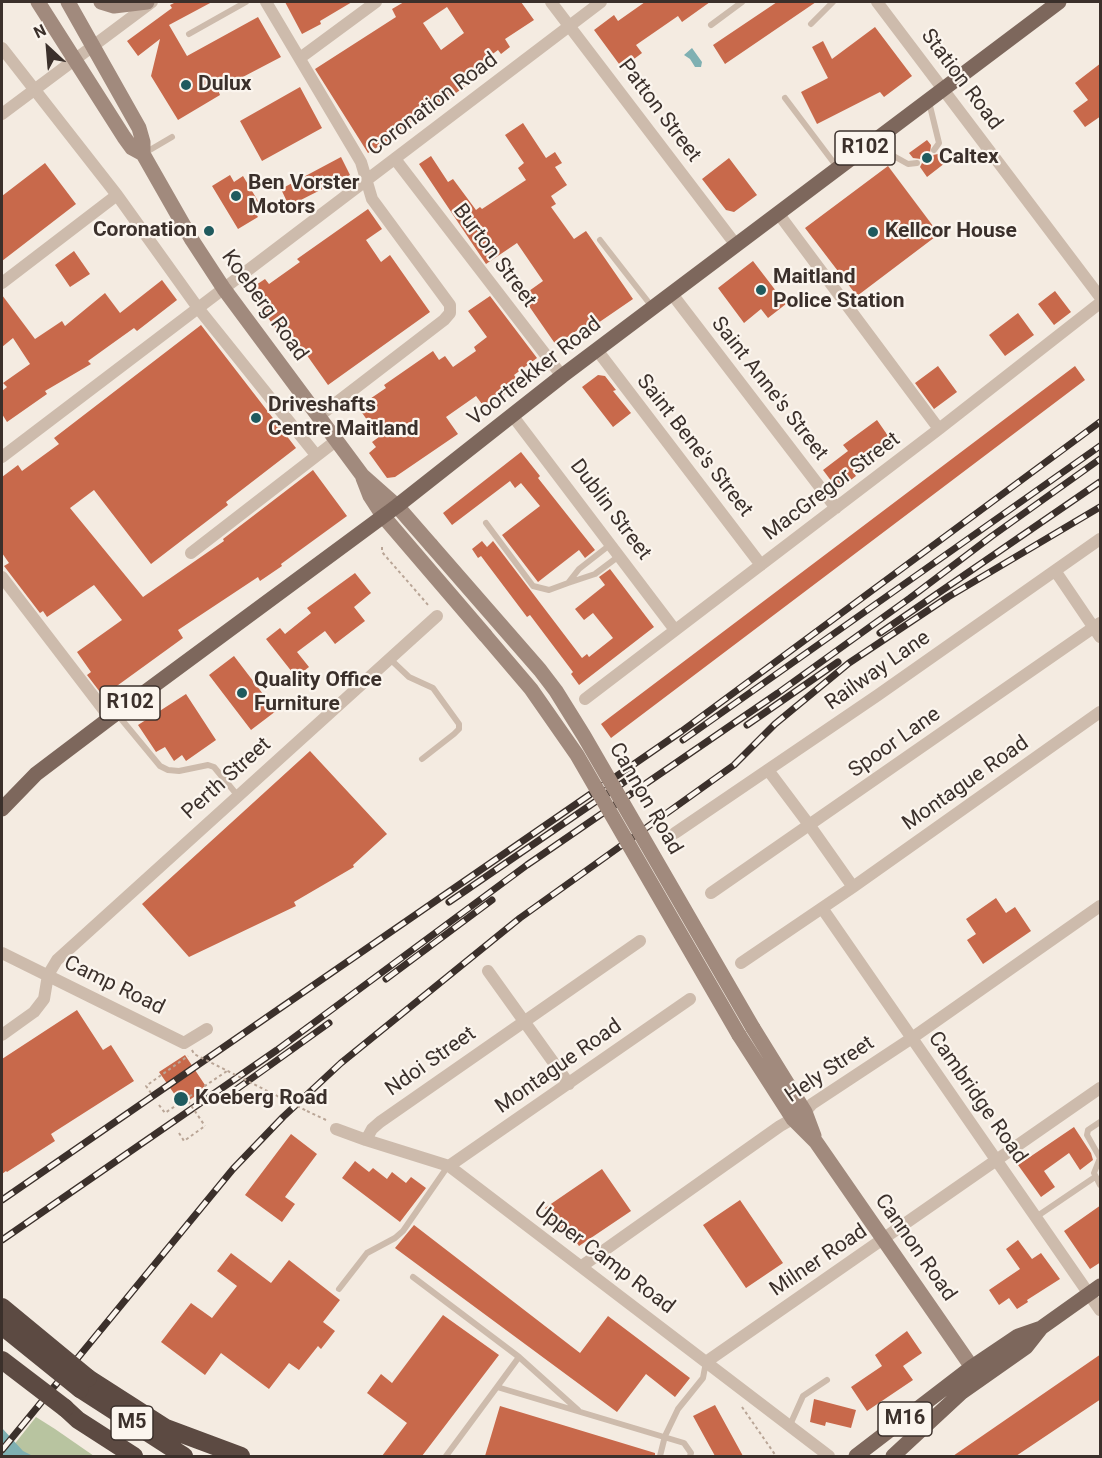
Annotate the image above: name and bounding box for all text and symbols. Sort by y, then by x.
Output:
north arrow [18,18,78,78]
text: N [31,20,49,42]
street label: Station Road [915,25,1007,135]
street label: Coronation Road [363,48,503,162]
street label: Patton Street [612,55,706,167]
place label: Dulux [198,72,251,98]
marker: Dulux [179,78,193,92]
road number: R102 [835,131,895,165]
place label: Caltex [939,145,999,171]
marker: Caltex [920,151,934,165]
place label: Ben Vorster Motors [248,171,359,221]
marker: Ben Vorster Motors [229,189,243,203]
street label: Burton Street [447,199,541,313]
place label: Coronation [93,218,197,244]
place label: Kellcor House [885,219,1017,245]
marker: Coronation [202,224,216,238]
marker: Kellcor House [866,225,880,239]
street label: Koeberg Road [215,246,313,366]
place label: Maitland Police Station [773,265,904,315]
marker: Maitland Police Station [754,283,768,297]
street label: Voortrekker Road [463,312,607,432]
street label: Saint Anne's Street [705,312,833,466]
street label: Saint Bene's Street [631,370,757,522]
place label: Driveshafts Centre Maitland [268,393,419,443]
marker: Driveshafts Centre Maitland [249,411,263,425]
street label: MacGregor Street [759,427,905,547]
street label: Dublin Street [564,455,656,565]
street label: Railway Lane [821,626,935,716]
place label: Quality Office Furniture [254,668,382,718]
road number: R102 [100,686,160,720]
marker: Quality Office Furniture [235,686,249,700]
street label: Spoor Lane [844,702,946,784]
street label: Montague Road [898,731,1034,837]
street label: Perth Street [177,733,277,825]
street label: Cannon Road [603,738,687,860]
street label: Camp Road [60,951,168,1021]
street label: Montague Road [491,1014,627,1120]
street label: Ndoi Street [381,1022,481,1102]
street label: Cambridge Road [922,1027,1032,1169]
street label: Hely Street [781,1031,879,1109]
place label: Koeberg Road [195,1086,328,1112]
marker: Koeberg Road [172,1090,190,1108]
street label: Cannon Road [869,1189,961,1307]
street label: Upper Camp Road [529,1198,679,1320]
street label: Milner Road [766,1219,872,1303]
road number: M16 [878,1402,932,1436]
road number: M5 [111,1406,153,1440]

